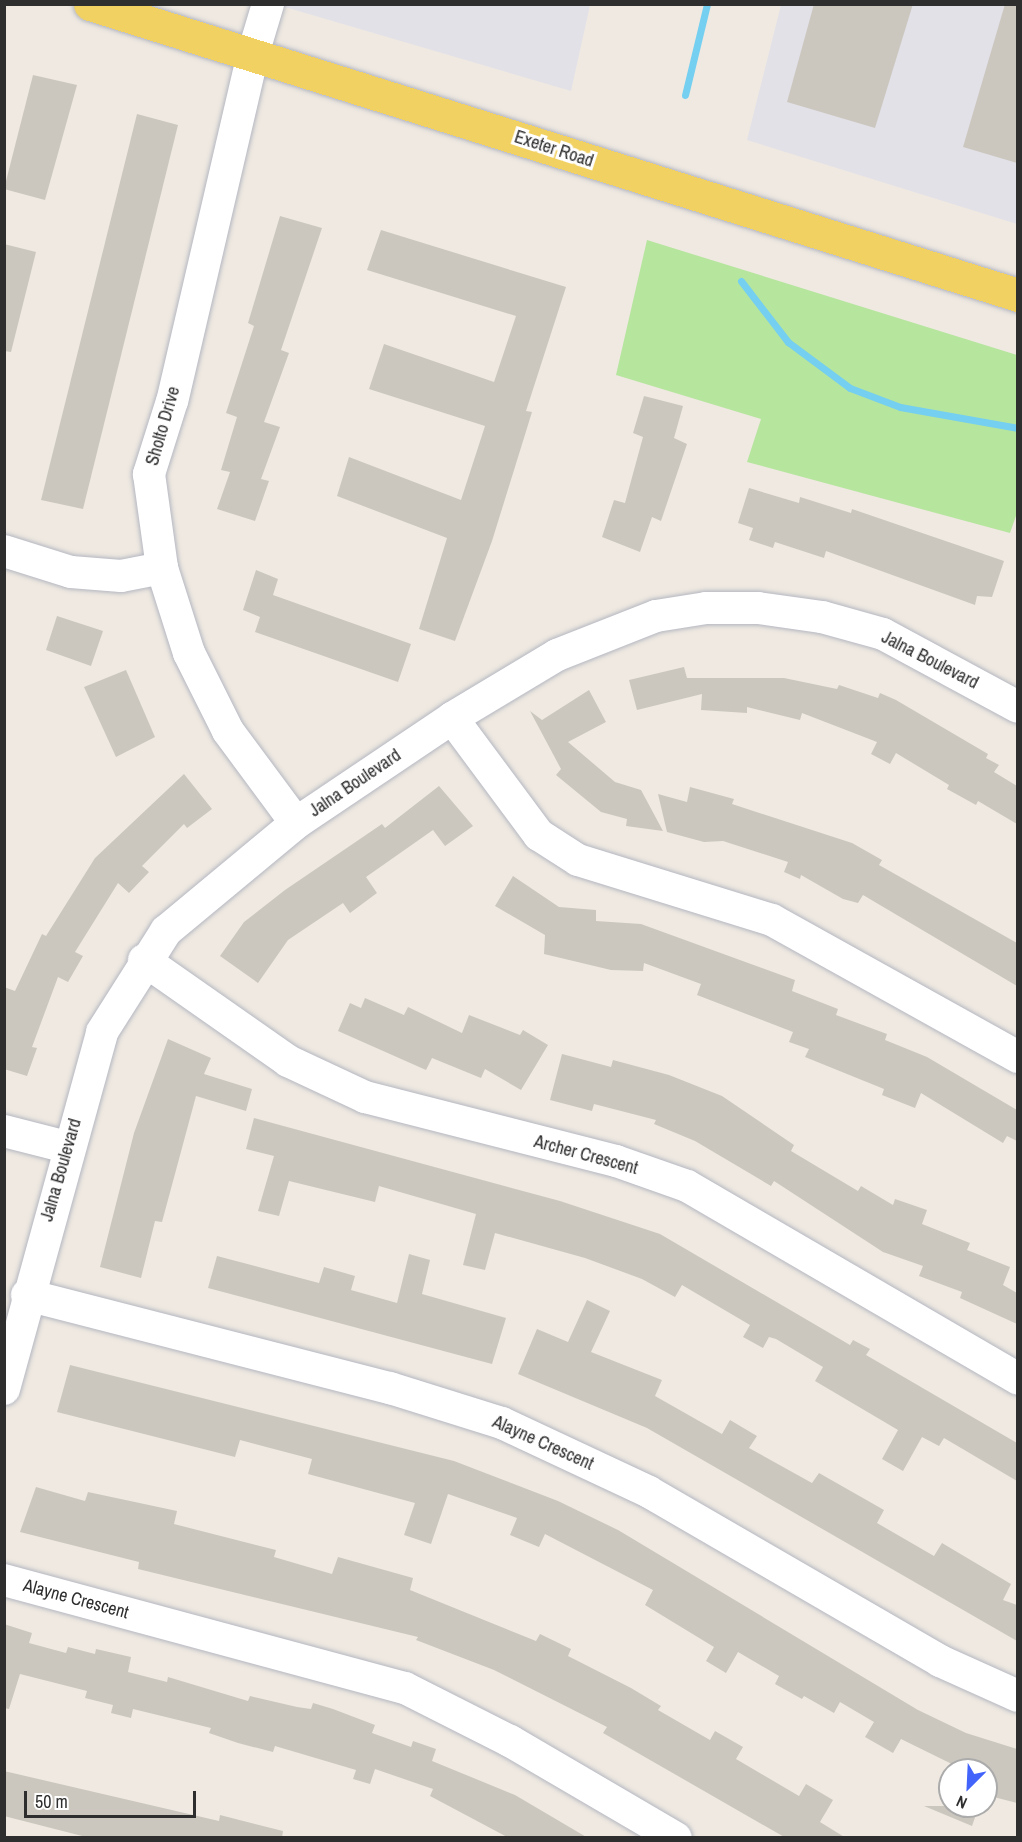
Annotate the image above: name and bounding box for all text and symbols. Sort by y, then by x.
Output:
street label: Exeter Road [512,126,596,172]
street label: Sholto Drive [141,384,185,468]
street label: Jalna Boulevard [878,626,982,694]
street label: Jalna Boulevard [305,744,405,822]
street label: Jalna Boulevard [36,1116,86,1224]
street label: Archer Crescent [532,1131,640,1179]
street label: Alayne Crescent [489,1411,597,1475]
street label: Alayne Crescent [21,1575,131,1623]
north arrow [938,1758,998,1818]
scale bar [27,1779,200,1817]
text: 50 m [35,1789,68,1814]
text: N [953,1791,970,1815]

